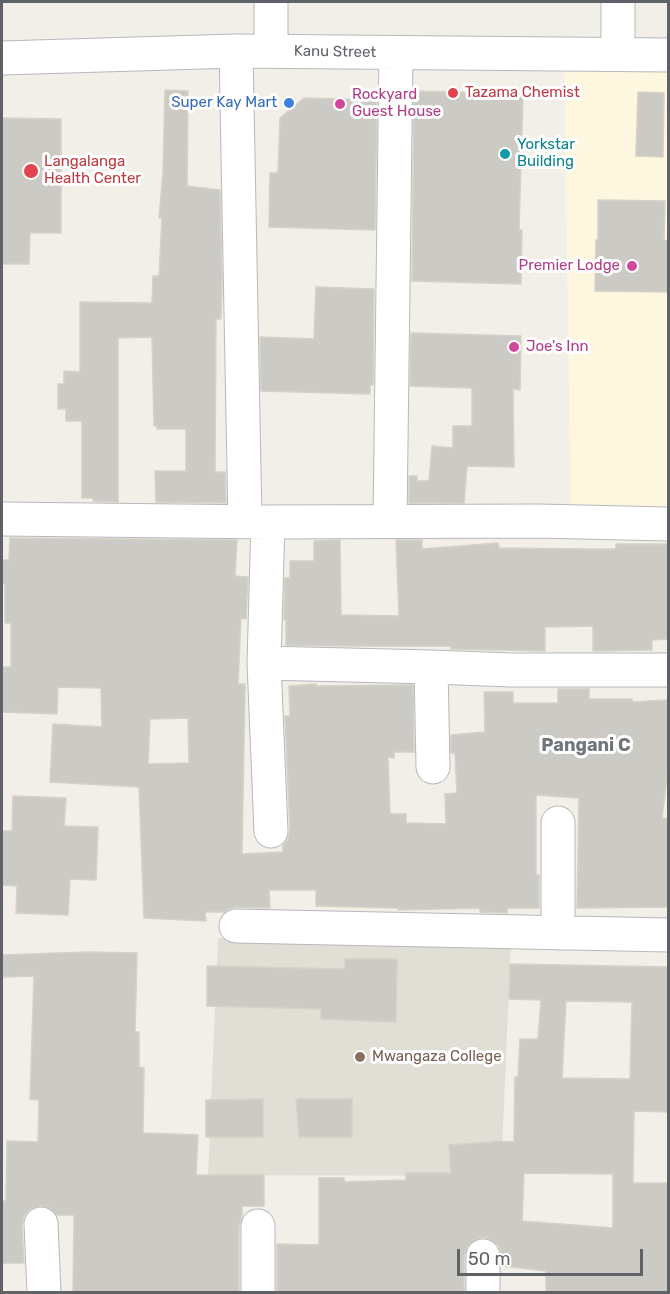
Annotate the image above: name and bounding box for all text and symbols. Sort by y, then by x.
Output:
street label: Kanu Street [294,42,376,62]
place label: Tazama Chemist [465,84,580,102]
place label: Rockyard Guest House [352,86,441,121]
marker: Tazama Chemist [446,86,460,100]
place label: Super Kay Mart [171,94,277,112]
marker: Super Kay Mart [282,96,296,110]
marker: Rockyard Guest House [333,97,347,111]
place label: Yorkstar Building [517,136,575,171]
marker: Yorkstar Building [498,147,512,161]
place label: Langalanga Health Center [44,153,141,188]
marker: Langalanga Health Center [22,162,40,180]
place label: Premier Lodge [518,257,620,275]
marker: Premier Lodge [625,259,639,273]
place label: Joe's Inn [526,338,589,356]
marker: Joe's Inn [507,340,521,354]
district label: Pangani C [541,735,631,757]
place label: Mwangaza College [372,1048,502,1066]
marker: Mwangaza College [353,1050,367,1064]
scale bar [460,1237,646,1275]
text: 50 m [468,1248,511,1270]

